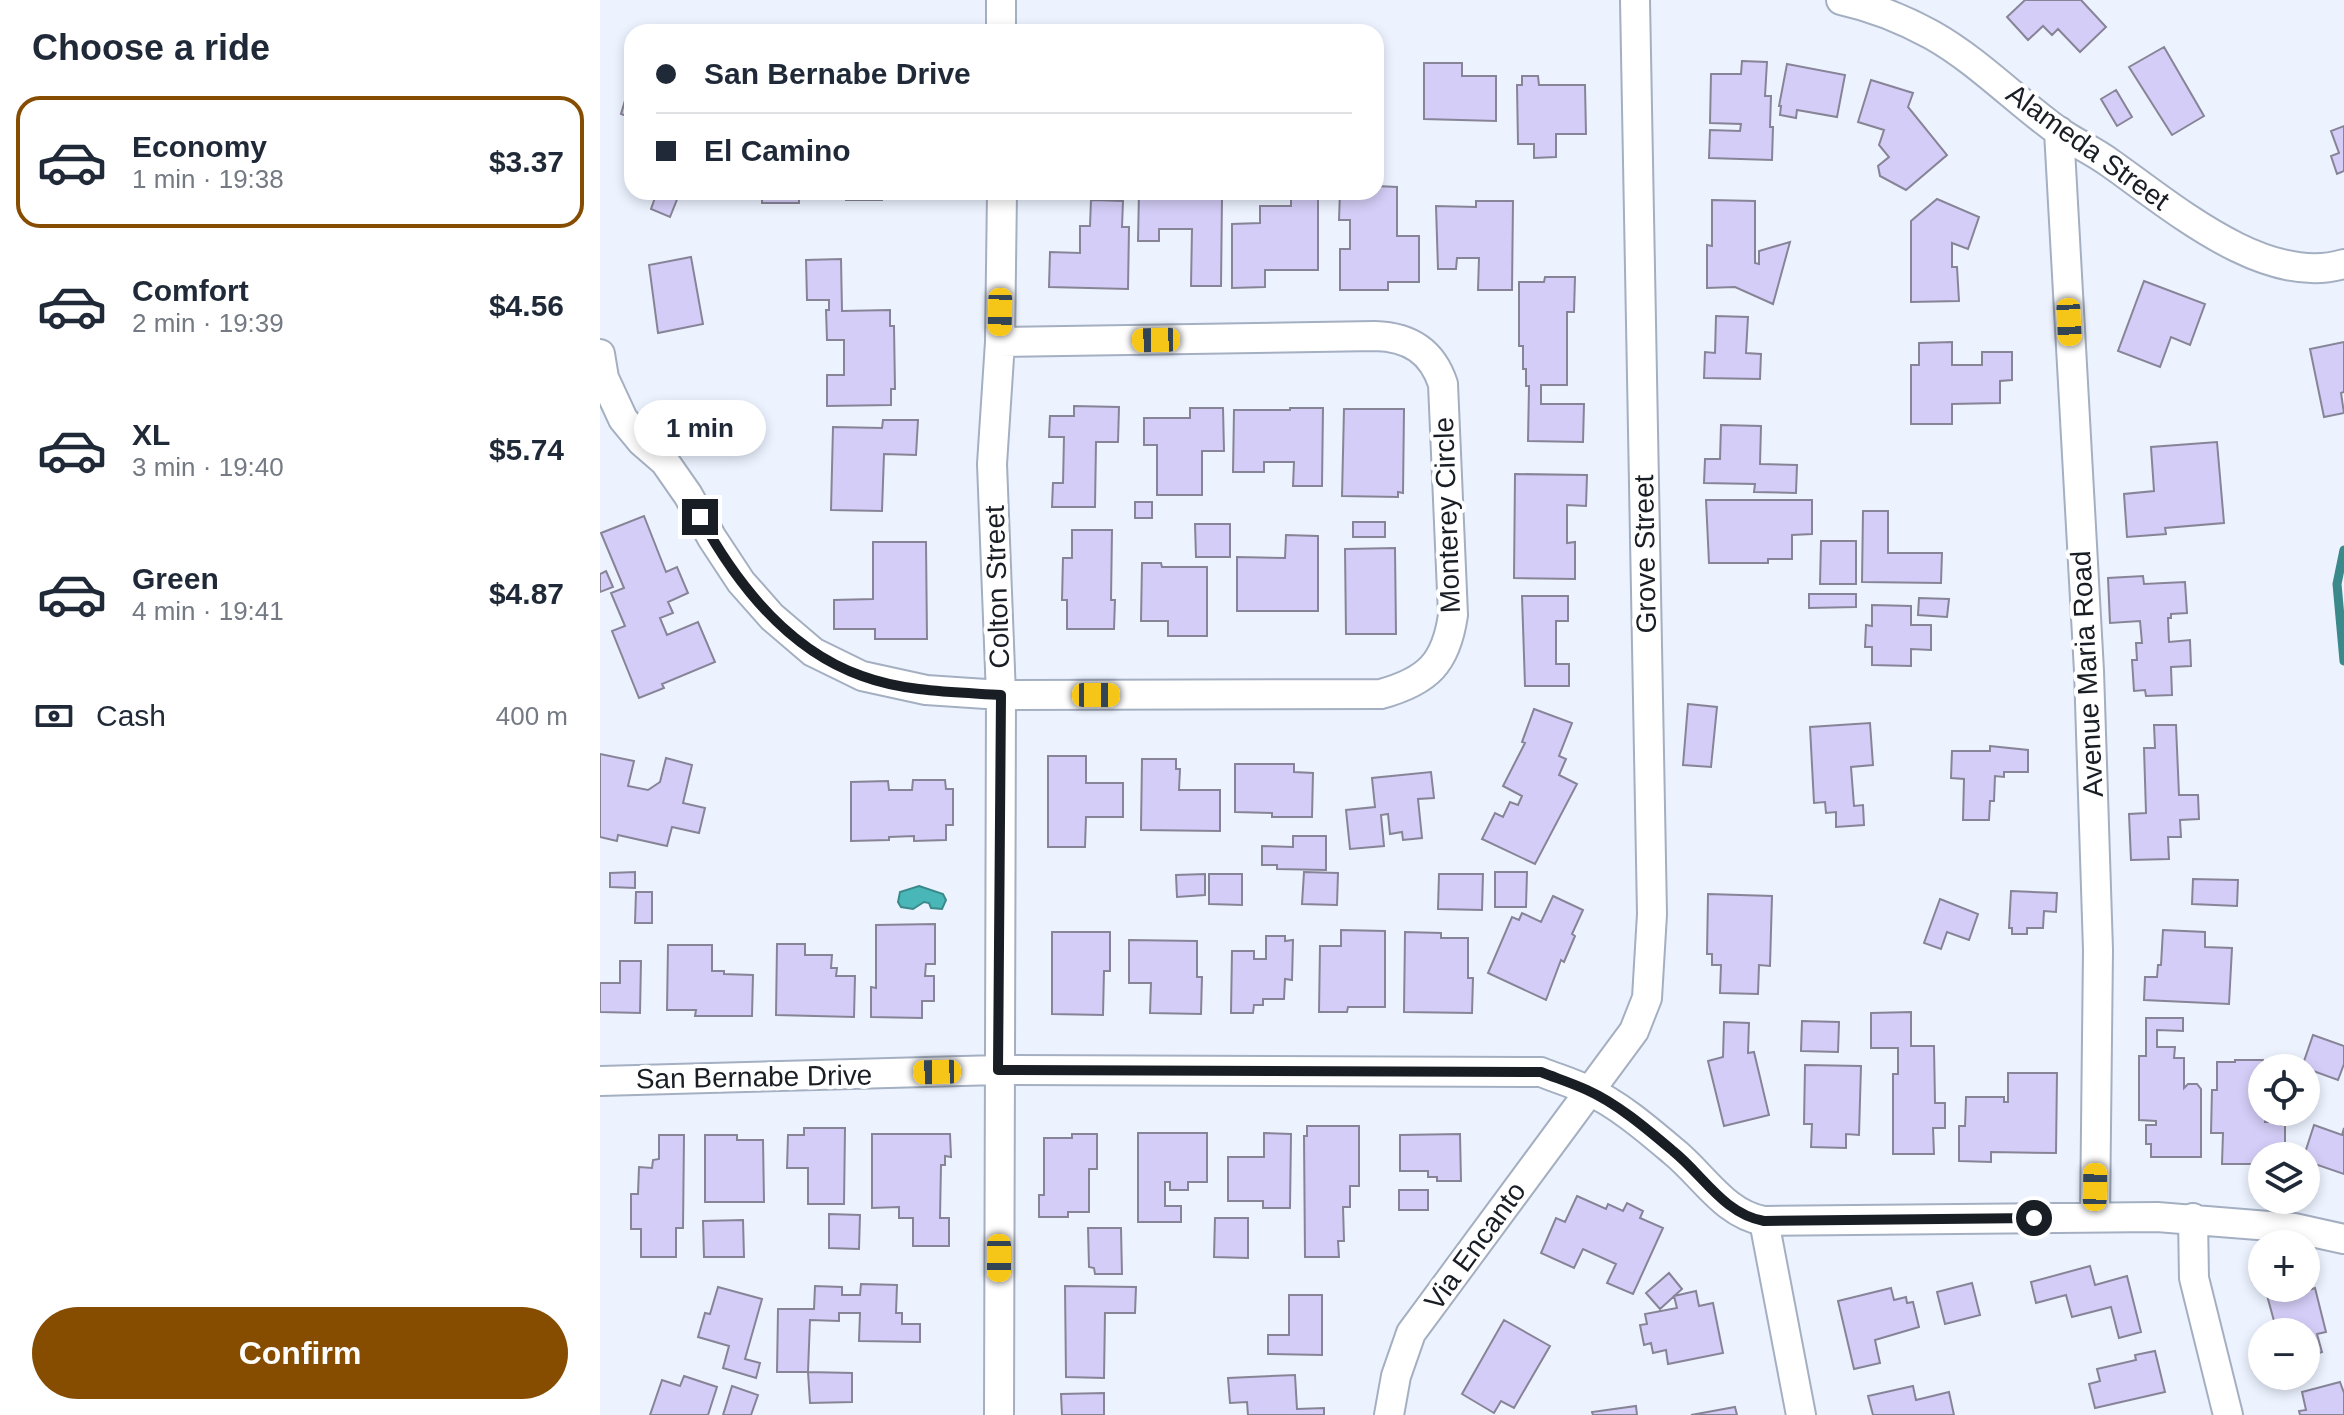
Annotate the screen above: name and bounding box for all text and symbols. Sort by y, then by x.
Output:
text: Choose a ride [32,27,270,68]
text: San Bernabe Drive [704,57,971,90]
street label: Alameda Street [2001,78,2175,216]
icon: car [36,126,108,198]
text: Economy [132,130,267,163]
text: El Camino [704,134,851,167]
text: $3.37 [489,145,564,178]
text: 1 min · 19:38 [132,164,284,194]
icon: car [36,270,108,342]
text: Comfort [132,274,249,307]
car [988,288,1012,336]
text: $4.56 [489,289,564,322]
car [2056,297,2082,347]
text: 2 min · 19:39 [132,308,284,338]
car [1132,328,1180,352]
callout: 1 min [634,401,766,457]
text: 1 min [666,413,734,443]
icon: car [36,414,108,486]
street label: Monterey Circle [1428,416,1466,614]
text: XL [132,418,170,451]
text: $5.74 [489,433,564,466]
text: 3 min · 19:40 [132,452,284,482]
street label: Grove Street [1628,474,1662,634]
route end [682,499,718,535]
street label: Colton Street [979,505,1015,669]
street label: Avenue Maria Road [2065,550,2109,798]
icon: car [36,558,108,630]
text: Green [132,562,219,595]
text: $4.87 [489,577,564,610]
text: 4 min · 19:41 [132,596,284,626]
car [1072,683,1120,707]
icon: cash [32,694,76,738]
text: Cash [96,699,166,732]
text: 400 m [496,701,568,731]
map controls [2248,1054,2320,1390]
button: locate [2248,1054,2320,1126]
street label: San Bernabe Drive [635,1059,873,1095]
car [913,1060,961,1084]
button: layers [2248,1142,2320,1214]
car [2083,1163,2107,1211]
street label: Via Encanto [1418,1176,1532,1316]
route start [2016,1200,2052,1236]
button: + [2248,1230,2320,1302]
car [987,1234,1011,1282]
button: Confirm [32,1307,568,1399]
button: − [2248,1318,2320,1390]

